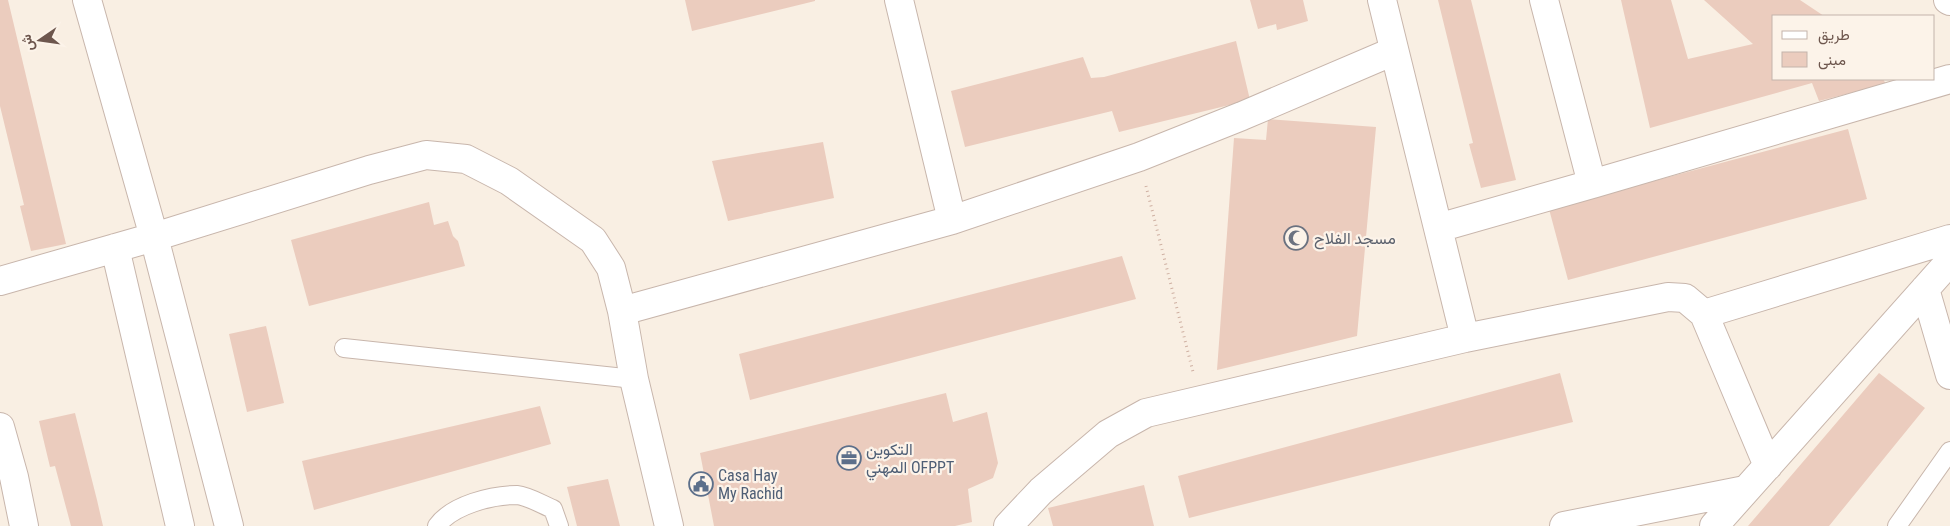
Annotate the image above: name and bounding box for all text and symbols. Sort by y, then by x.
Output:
north arrow [15,15,65,65]
legend [1772,15,1935,80]
text: طريق [1818,26,1850,45]
text: ش [18,33,38,53]
text: مبنى [1818,51,1846,70]
mosque icon: مسجد الفلاح [1283,225,1309,251]
place label: مسجد الفلاح [1314,229,1396,250]
place label: التكوين المهني OFPPT [866,440,954,481]
office icon: التكوين المهني OFPPT [836,445,862,471]
place label: Casa Hay My Rachid [718,466,783,503]
public building icon: Casa Hay My Rachid [688,471,714,497]

